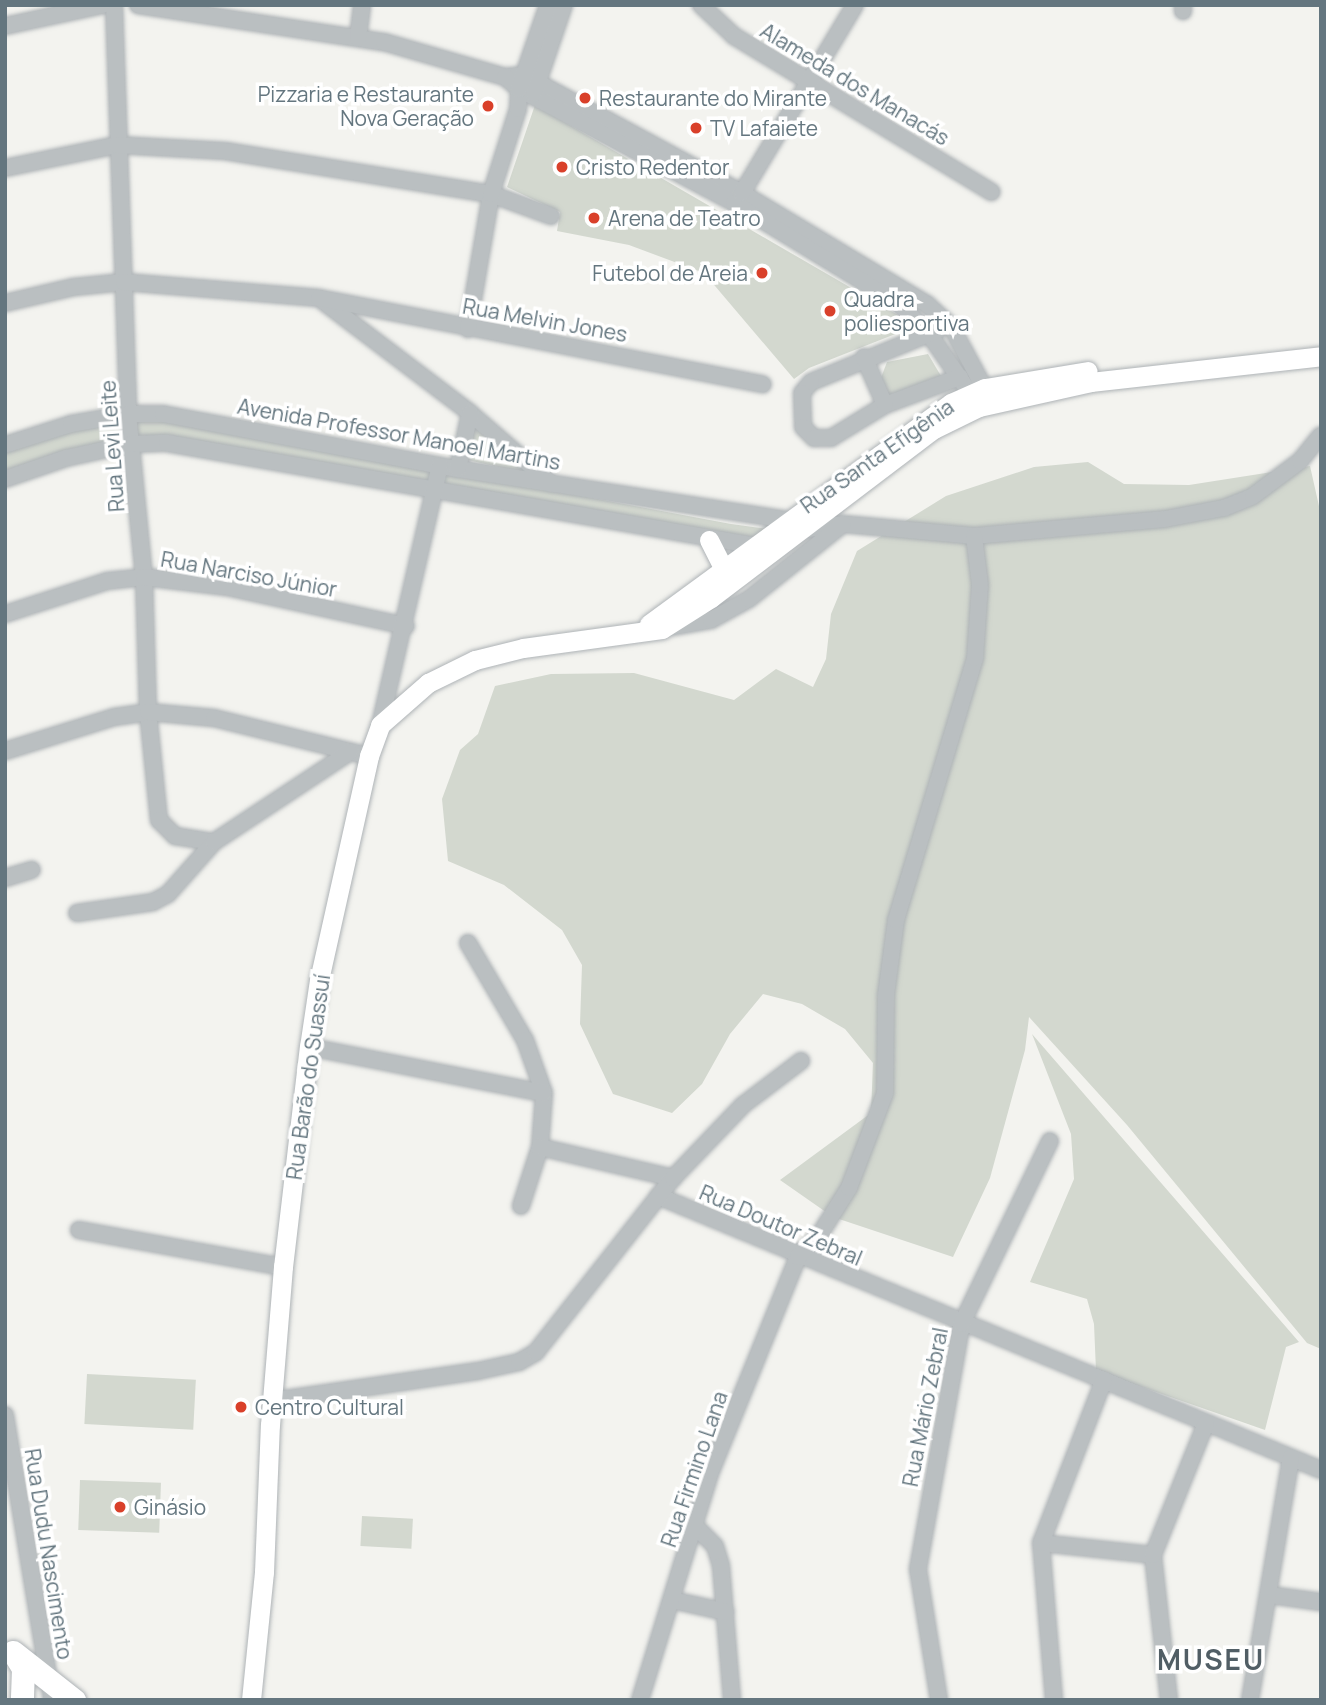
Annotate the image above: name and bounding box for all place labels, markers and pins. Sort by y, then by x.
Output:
place label: Pizzaria e Restaurante Nova Geração [258,81,474,131]
place label: Restaurante do Mirante [599,85,827,111]
marker: Restaurante do Mirante [577,90,593,106]
marker: Pizzaria e Restaurante Nova Geração [480,98,496,114]
place label: TV Lafaiete [710,115,818,141]
marker: TV Lafaiete [688,120,704,136]
place label: Cristo Redentor [576,154,730,180]
marker: Cristo Redentor [554,159,570,175]
place label: Arena de Teatro [608,205,761,231]
marker: Arena de Teatro [586,210,602,226]
place label: Futebol de Areia [592,260,748,286]
marker: Futebol de Areia [754,265,770,281]
place label: Quadra poliesportiva [844,286,969,336]
marker: Quadra poliesportiva [822,303,838,319]
place label: Centro Cultural [255,1394,404,1420]
marker: Centro Cultural [233,1399,249,1415]
place label: Ginásio [134,1494,206,1520]
marker: Ginásio [112,1499,128,1515]

